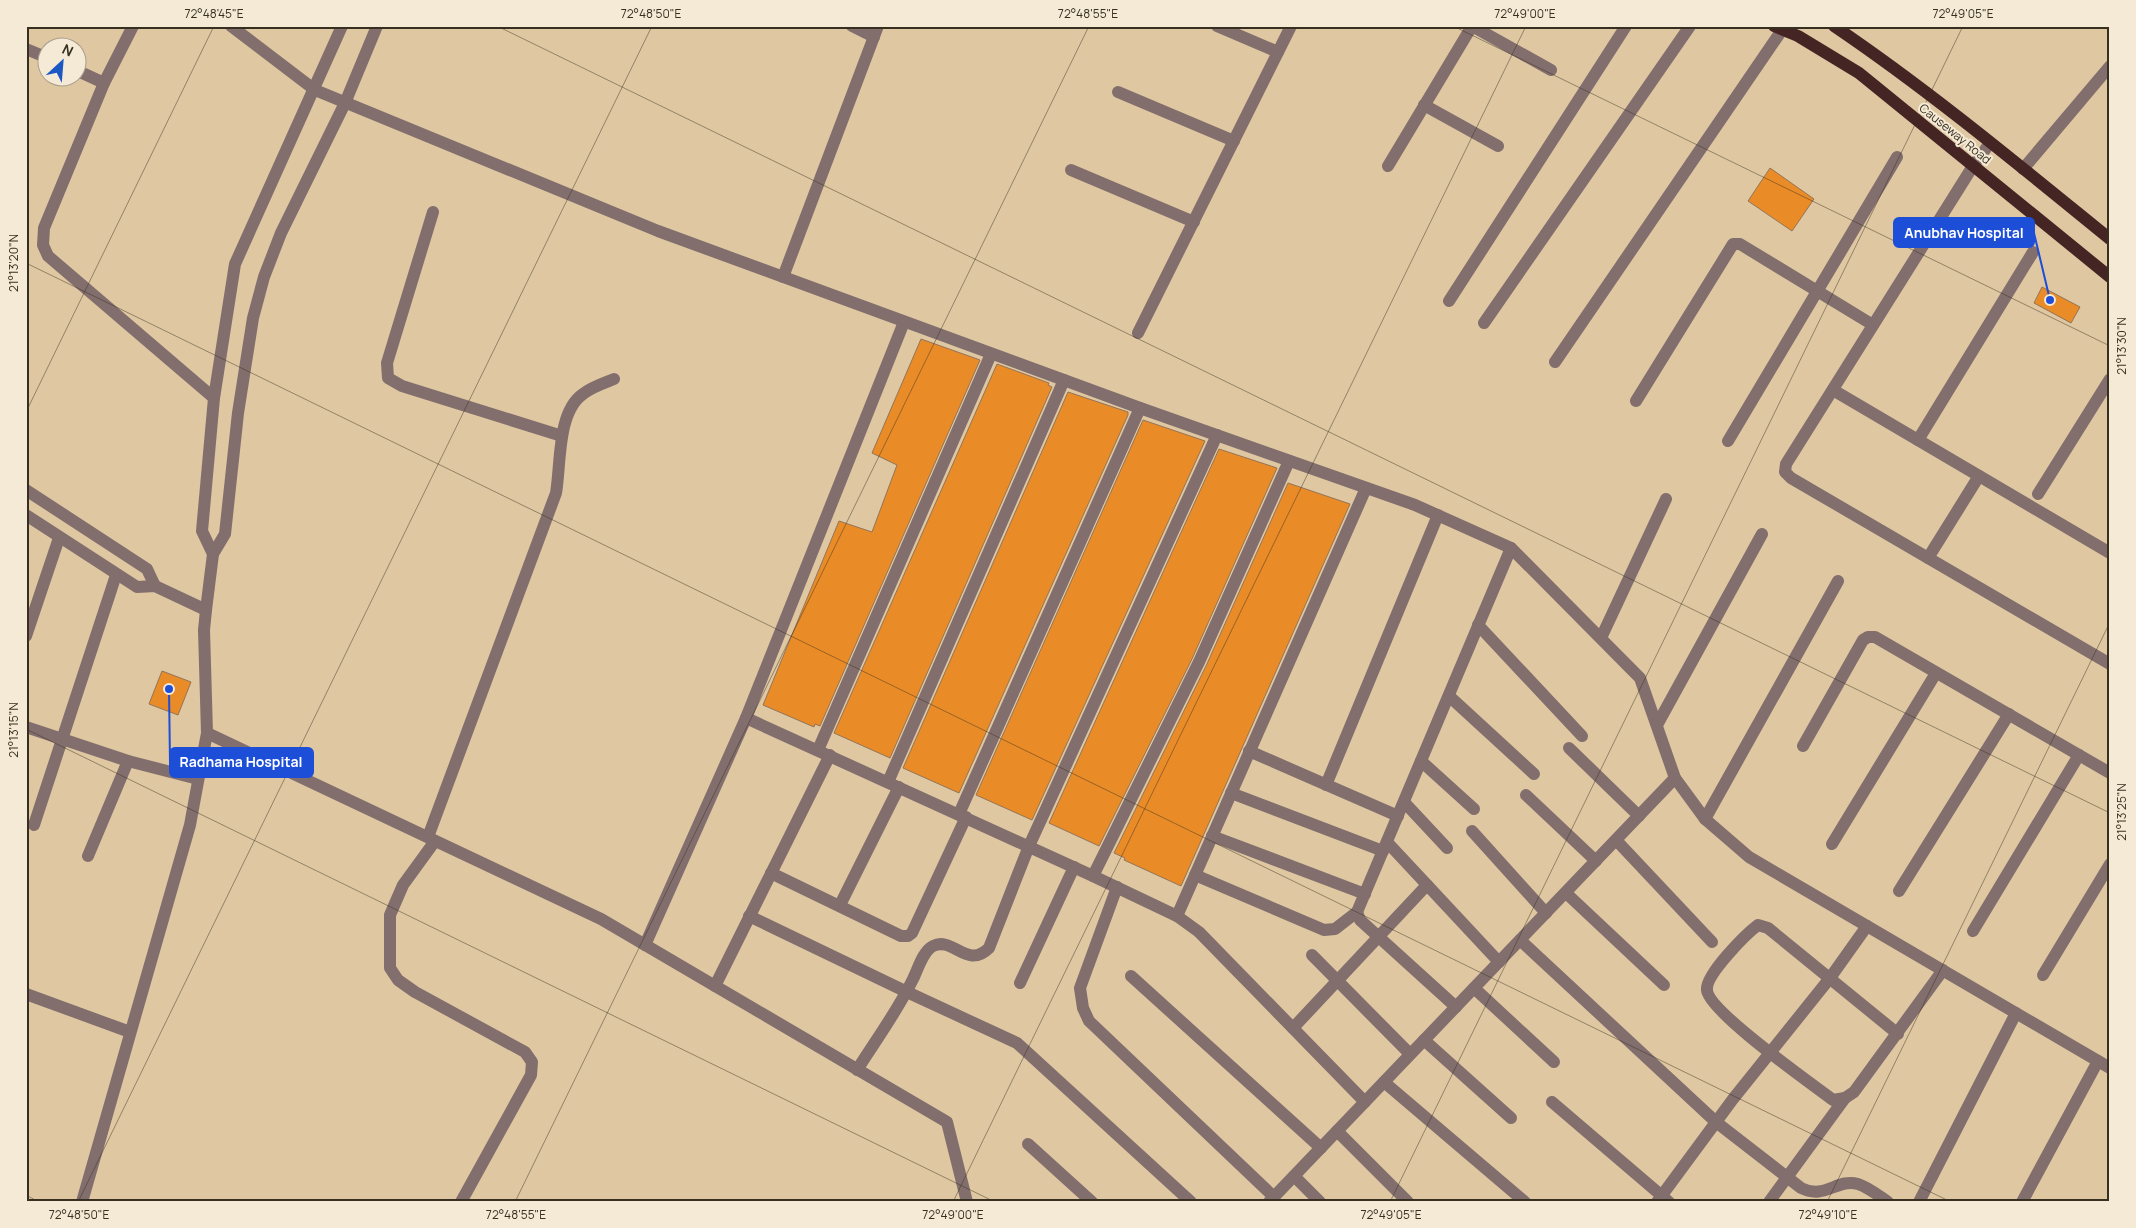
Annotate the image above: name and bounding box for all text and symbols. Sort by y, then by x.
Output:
text: 72°48'45"E [185,5,244,22]
text: 72°48'50"E [621,5,681,22]
text: 72°48'55"E [1058,5,1118,22]
text: 72°49'00"E [1494,5,1556,22]
text: 72°49'05"E [1932,5,1994,22]
north arrow [38,38,88,88]
text: N [59,39,77,61]
street label: Causeway Road [1916,99,1995,168]
callout: Anubhav Hospital [1894,218,2034,247]
text: Anubhav Hospital [1904,223,2024,242]
text: 21°13'20"N [5,234,22,292]
text: 21°13'30"N [2113,317,2130,375]
text: 21°13'15"N [5,702,22,758]
callout: Radhama Hospital [170,748,313,777]
text: Radhama Hospital [180,752,302,771]
text: 21°13'25"N [2113,783,2130,841]
text: 72°48'50"E [49,1206,109,1223]
text: 72°48'55"E [486,1206,546,1223]
text: 72°49'00"E [922,1206,984,1223]
text: 72°49'05"E [1360,1206,1422,1223]
text: 72°49'10"E [1799,1206,1858,1223]

